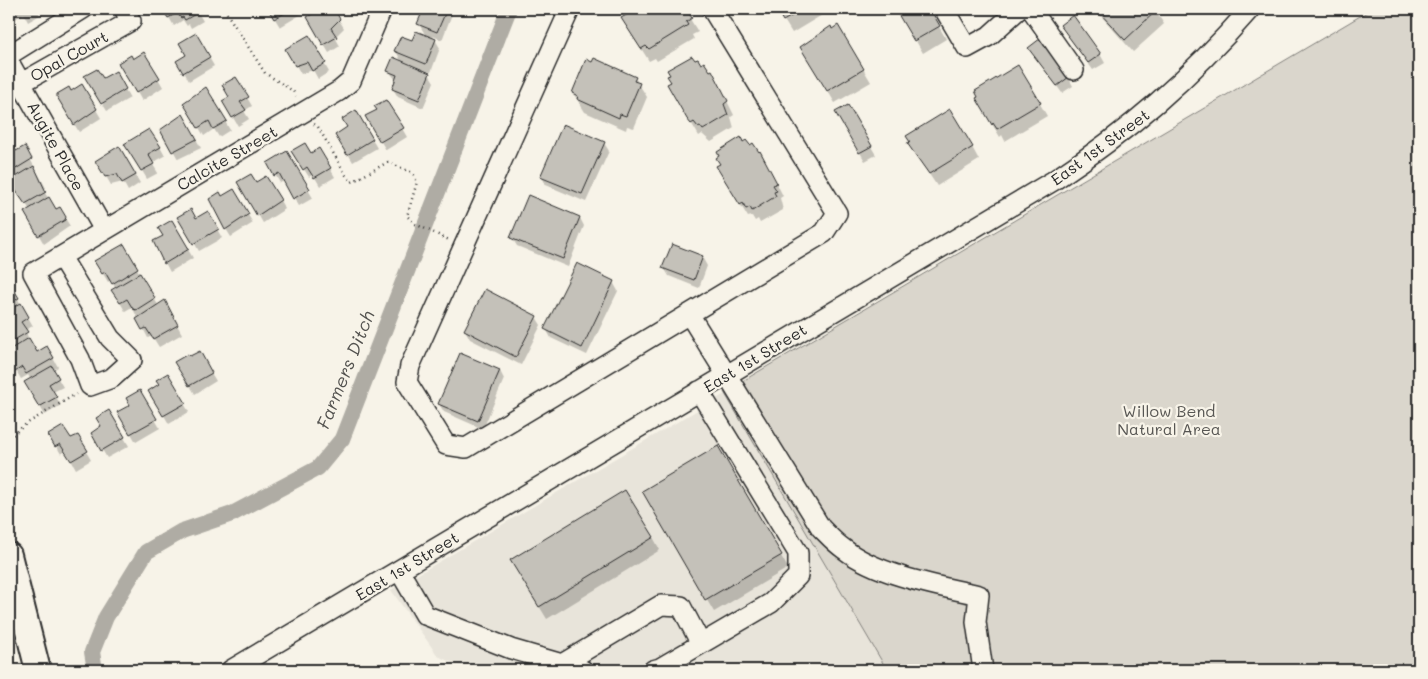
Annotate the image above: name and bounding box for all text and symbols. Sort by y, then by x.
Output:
street label: Opal Court [26,25,112,86]
street label: Augite Place [23,97,90,194]
street label: East 1st Street [1046,104,1153,190]
street label: Calcite Street [173,120,281,195]
water label: Farmers Ditch [310,307,380,432]
street label: East 1st Street [699,318,810,397]
park label: Willow Bend Natural Area [1117,400,1221,439]
street label: East 1st Street [351,526,462,605]

